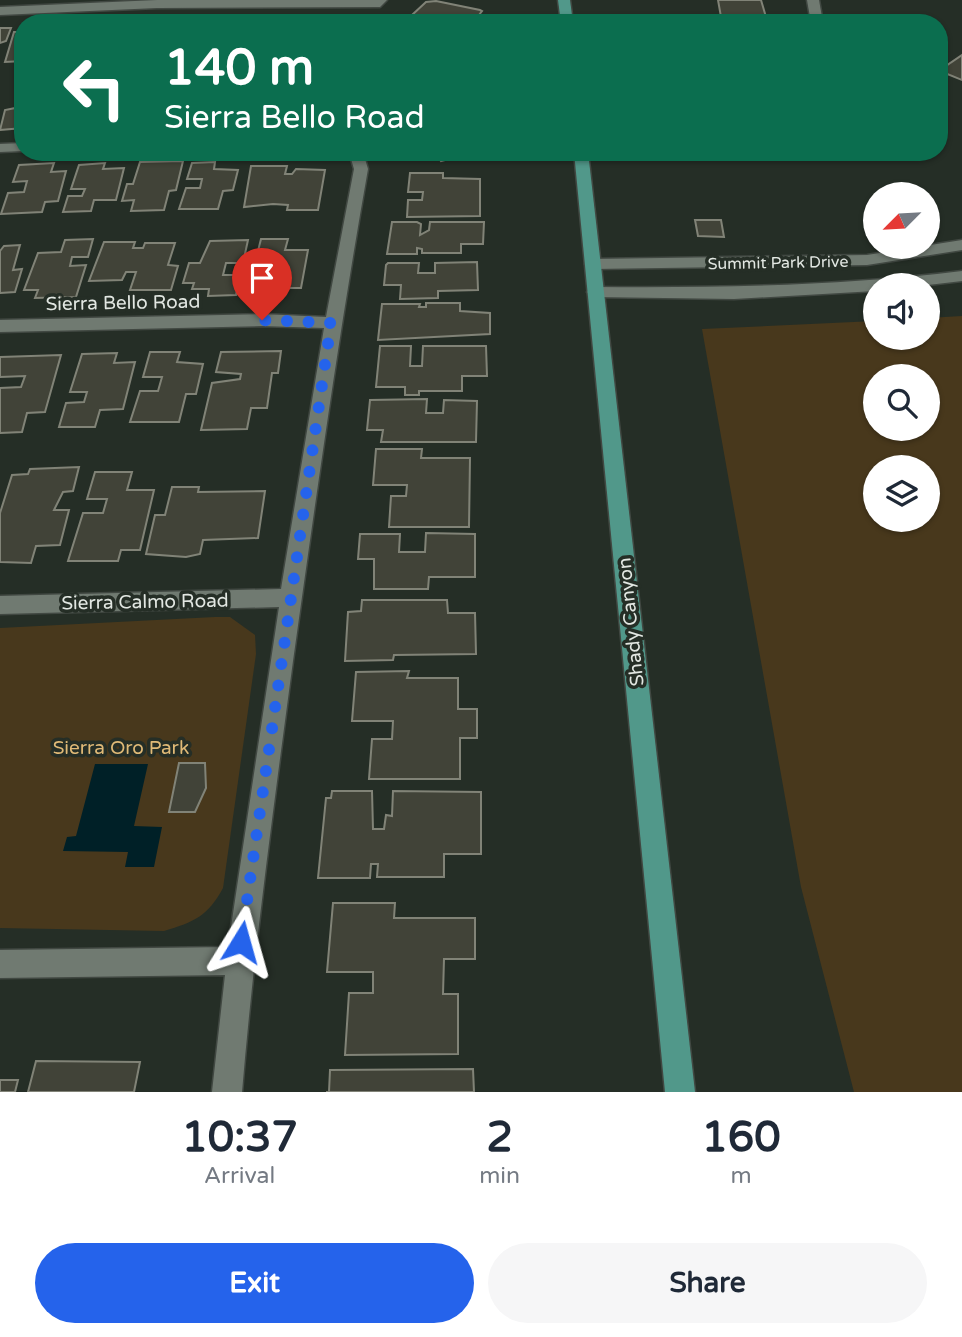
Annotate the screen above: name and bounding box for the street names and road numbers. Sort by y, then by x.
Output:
street label: Summit Park Drive [707,252,849,274]
street label: Sierra Bello Road [45,291,201,315]
street label: Shady Canyon [613,556,649,687]
street label: Sierra Calmo Road [61,590,229,614]

